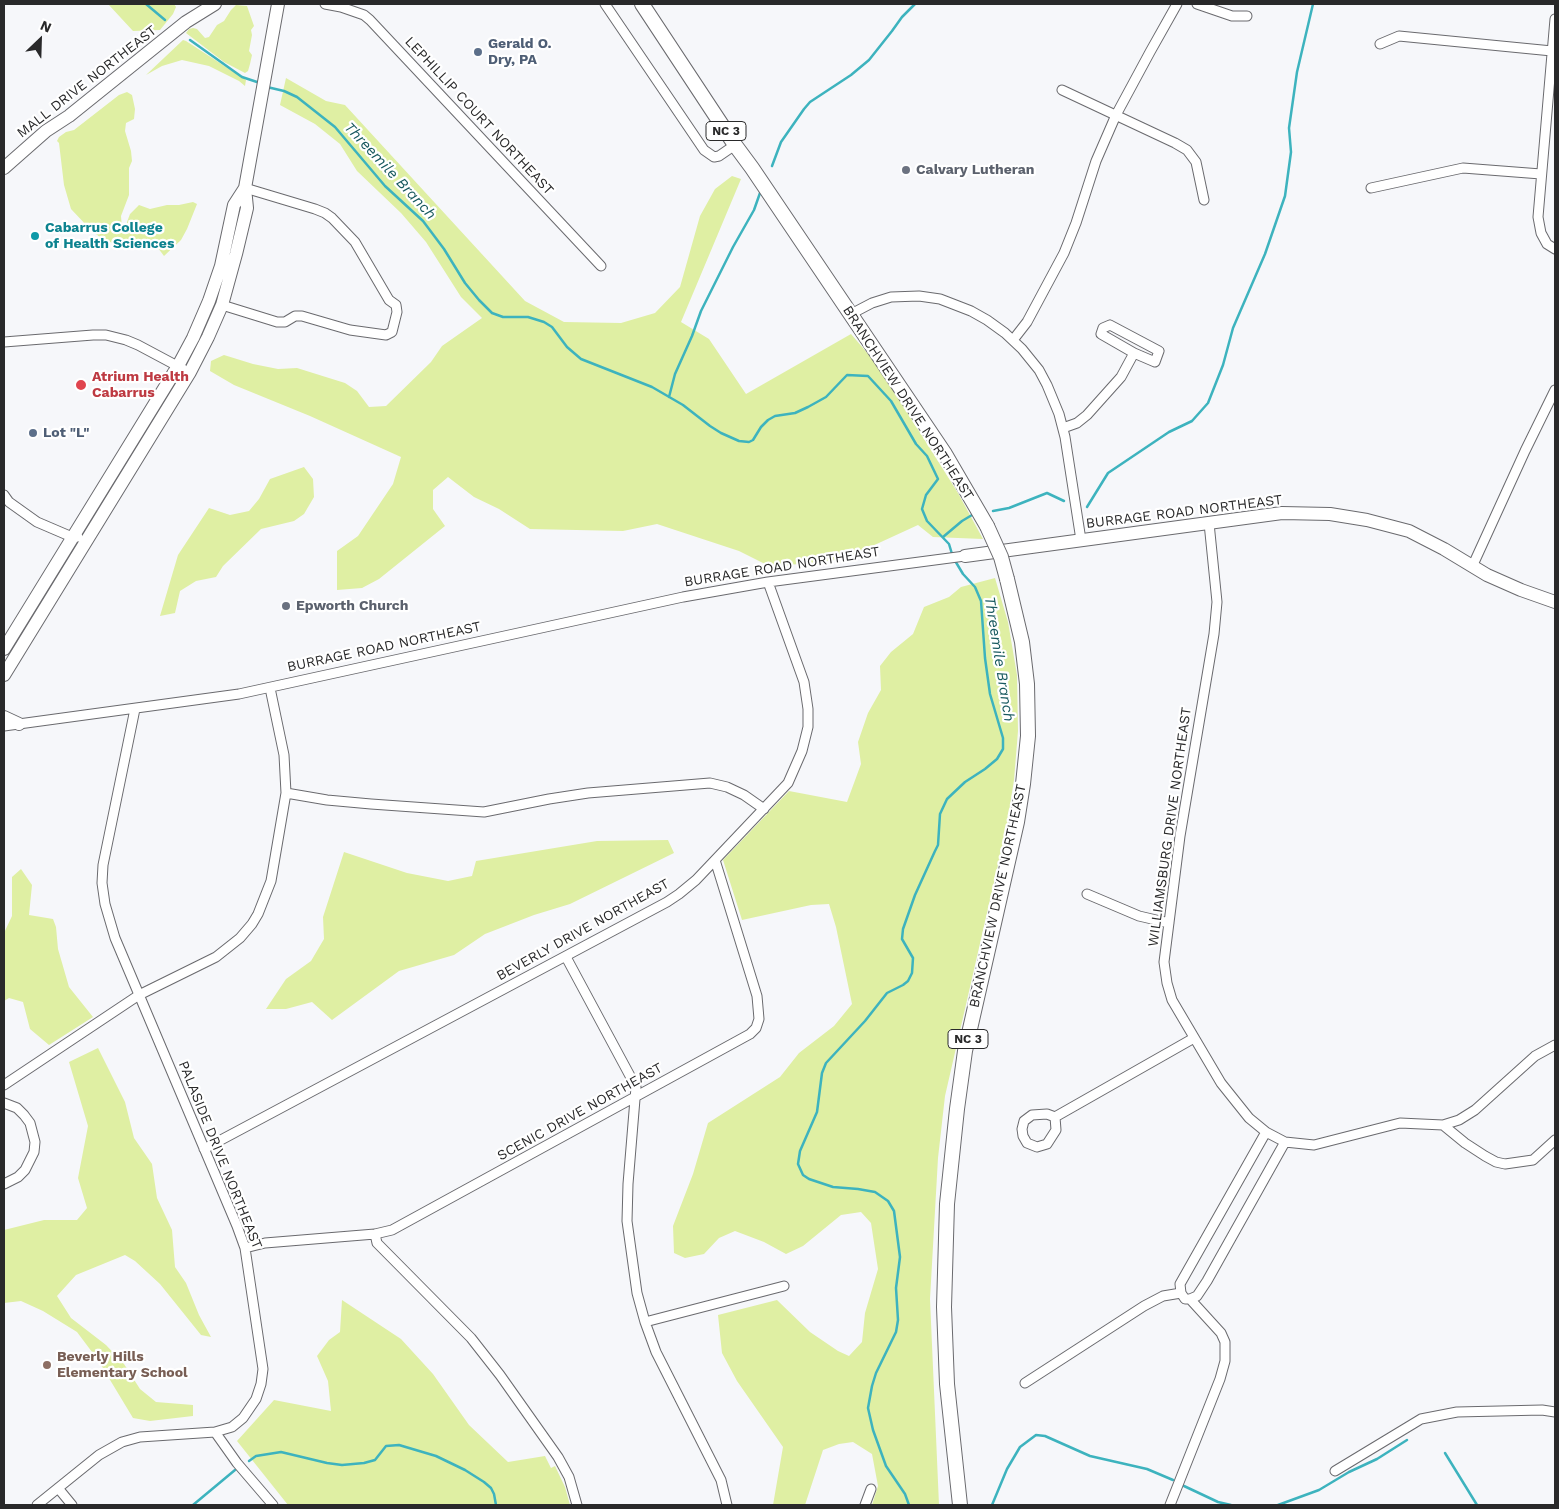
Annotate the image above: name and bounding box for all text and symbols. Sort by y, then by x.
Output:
north arrow [15,15,65,65]
street label: MALL DRIVE NORTHEAST [14,22,160,142]
street label: LEPHILLIP COURT NORTHEAST [401,33,557,199]
place label: Gerald O. Dry, PA [488,36,552,68]
marker: Gerald O. Dry, PA [472,46,484,58]
water label: Threemile Branch [340,119,440,223]
road number: NC 3 [706,122,746,140]
place label: Calvary Lutheran [916,162,1035,178]
marker: Calvary Lutheran [900,164,912,176]
place label: Cabarrus College of Health Sciences [45,220,174,252]
marker: Cabarrus College of Health Sciences [29,230,41,242]
street label: BRANCHVIEW DRIVE NORTHEAST [839,303,977,503]
place label: Atrium Health Cabarrus [92,369,189,402]
marker: Atrium Health Cabarrus [74,378,88,392]
place label: Lot "L" [43,425,89,441]
marker: Lot "L" [27,427,39,439]
street label: BURRAGE ROAD NORTHEAST [1085,492,1283,532]
street label: BURRAGE ROAD NORTHEAST [683,543,881,591]
water label: Threemile Branch [980,595,1018,723]
place label: Epworth Church [296,598,408,614]
marker: Epworth Church [280,600,292,612]
street label: BURRAGE ROAD NORTHEAST [286,618,482,676]
street label: WILLIAMSBURG DRIVE NORTHEAST [1145,706,1195,948]
street label: BRANCHVIEW DRIVE NORTHEAST [966,783,1030,1009]
street label: BEVERLY DRIVE NORTHEAST [494,875,672,985]
road number: NC 3 [948,1030,988,1048]
street label: PALASIDE DRIVE NORTHEAST [174,1058,266,1252]
street label: SCENIC DRIVE NORTHEAST [494,1060,666,1164]
place label: Beverly Hills Elementary School [57,1349,188,1381]
marker: Beverly Hills Elementary School [41,1359,53,1371]

